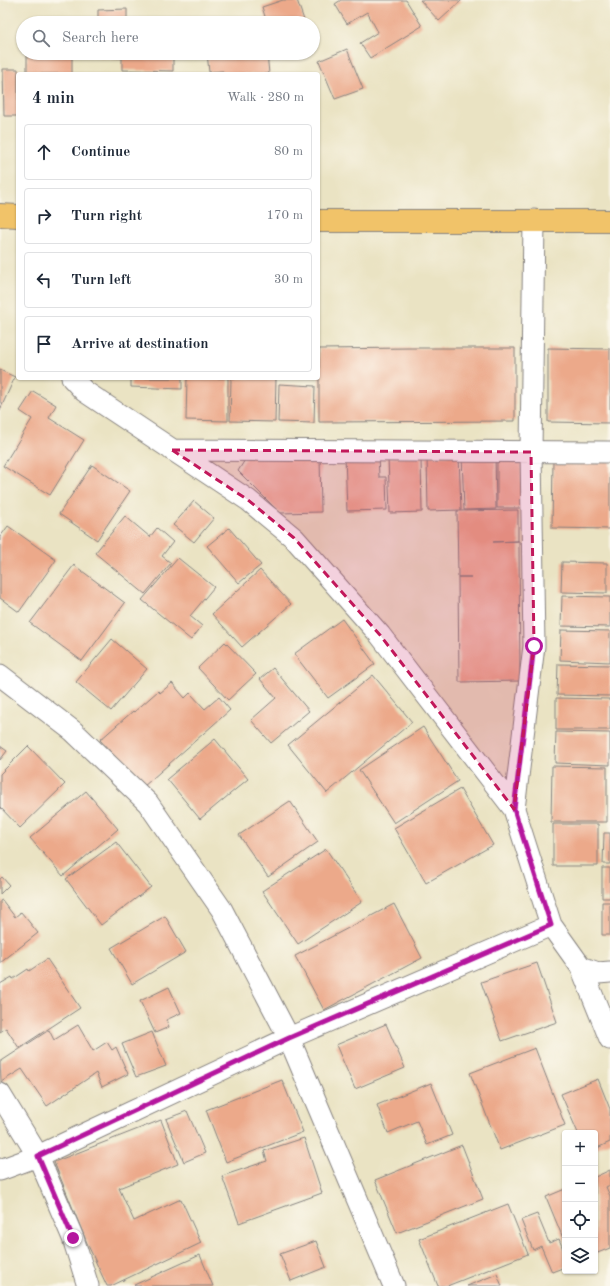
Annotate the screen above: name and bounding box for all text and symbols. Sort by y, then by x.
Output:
search box [16,16,320,60]
icon: search [30,27,52,49]
text: Search here [62,31,139,46]
text: 4 min [32,90,75,107]
text: Walk · 280 m [227,91,304,104]
icon: ahead [33,141,55,163]
text: Continue [71,145,130,160]
text: 80 m [274,145,303,158]
icon: right [33,205,55,227]
text: Turn right [71,209,142,224]
text: 170 m [266,209,303,222]
icon: left [33,269,55,291]
text: Turn left [71,273,131,288]
text: 30 m [274,273,303,286]
icon: arrive [33,333,55,355]
text: Arrive at destination [71,337,209,352]
route start [525,637,543,655]
map controls [562,1130,598,1274]
button: + [562,1130,598,1166]
button: − [562,1166,598,1202]
button: locate [562,1202,598,1238]
route end [64,1229,82,1247]
button: layers [562,1238,598,1274]

